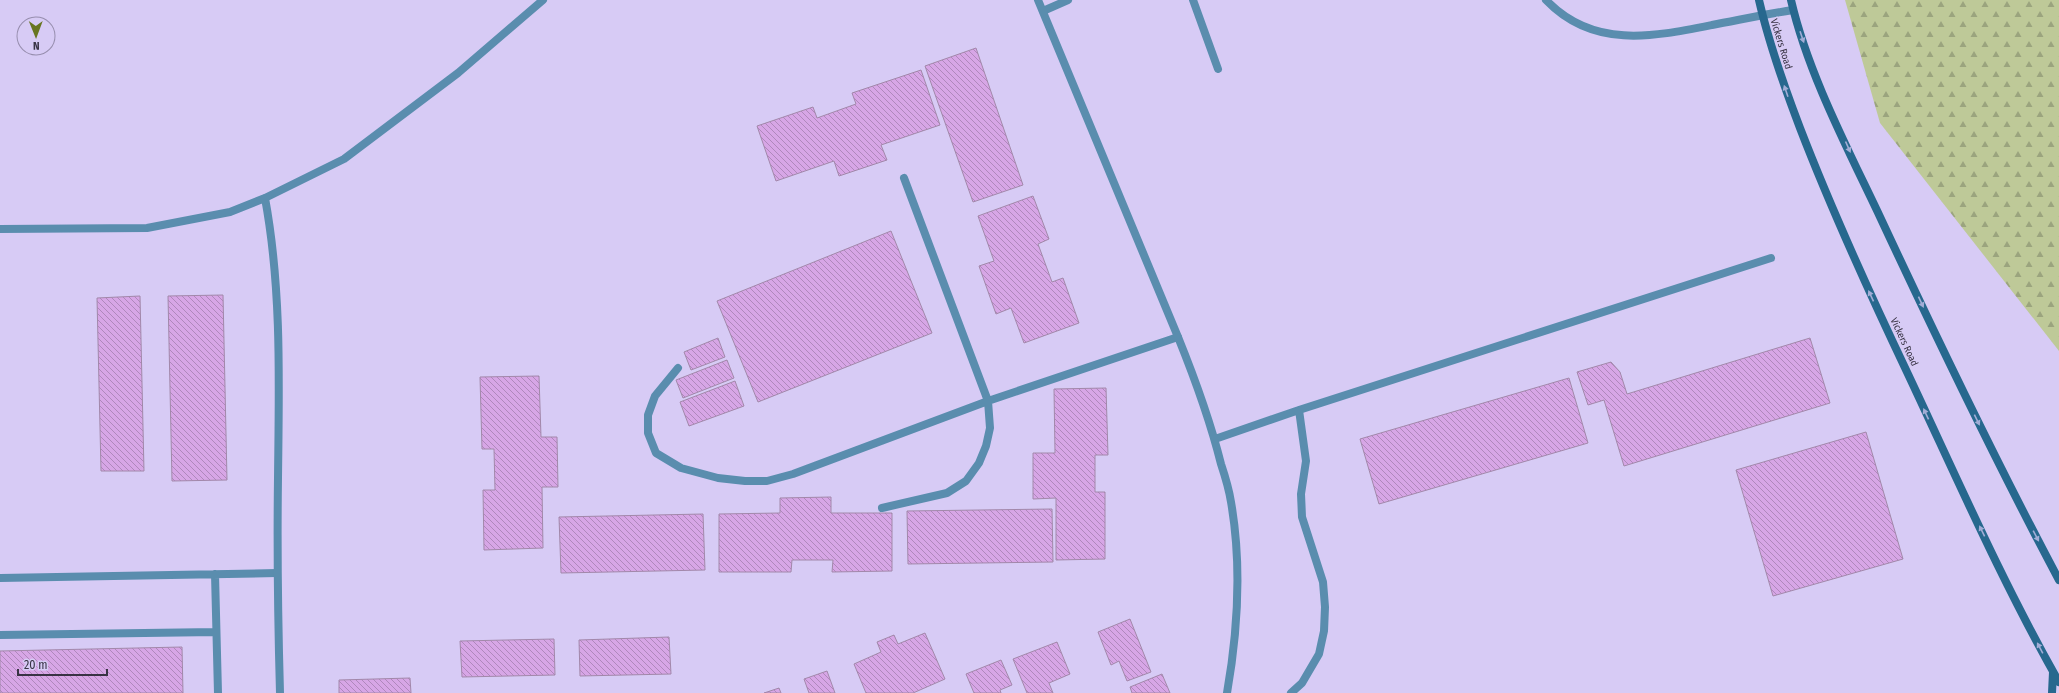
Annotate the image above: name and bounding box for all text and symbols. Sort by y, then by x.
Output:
north arrow [16,16,56,56]
street label: Vickers Road [1768,17,1794,71]
one-way arrow [1800,31,1806,43]
text: N [33,39,40,52]
one-way arrow [1782,85,1788,97]
one-way arrow [1845,141,1851,153]
one-way arrow [1868,290,1874,302]
one-way arrow [1918,297,1924,308]
street label: Vickers Road [1888,316,1920,368]
one-way arrow [1923,407,1929,419]
one-way arrow [1974,414,1980,425]
one-way arrow [1979,526,1985,537]
one-way arrow [2032,530,2039,542]
one-way arrow [2037,642,2044,653]
scale bar [18,651,107,677]
text: 20 m [24,658,48,672]

